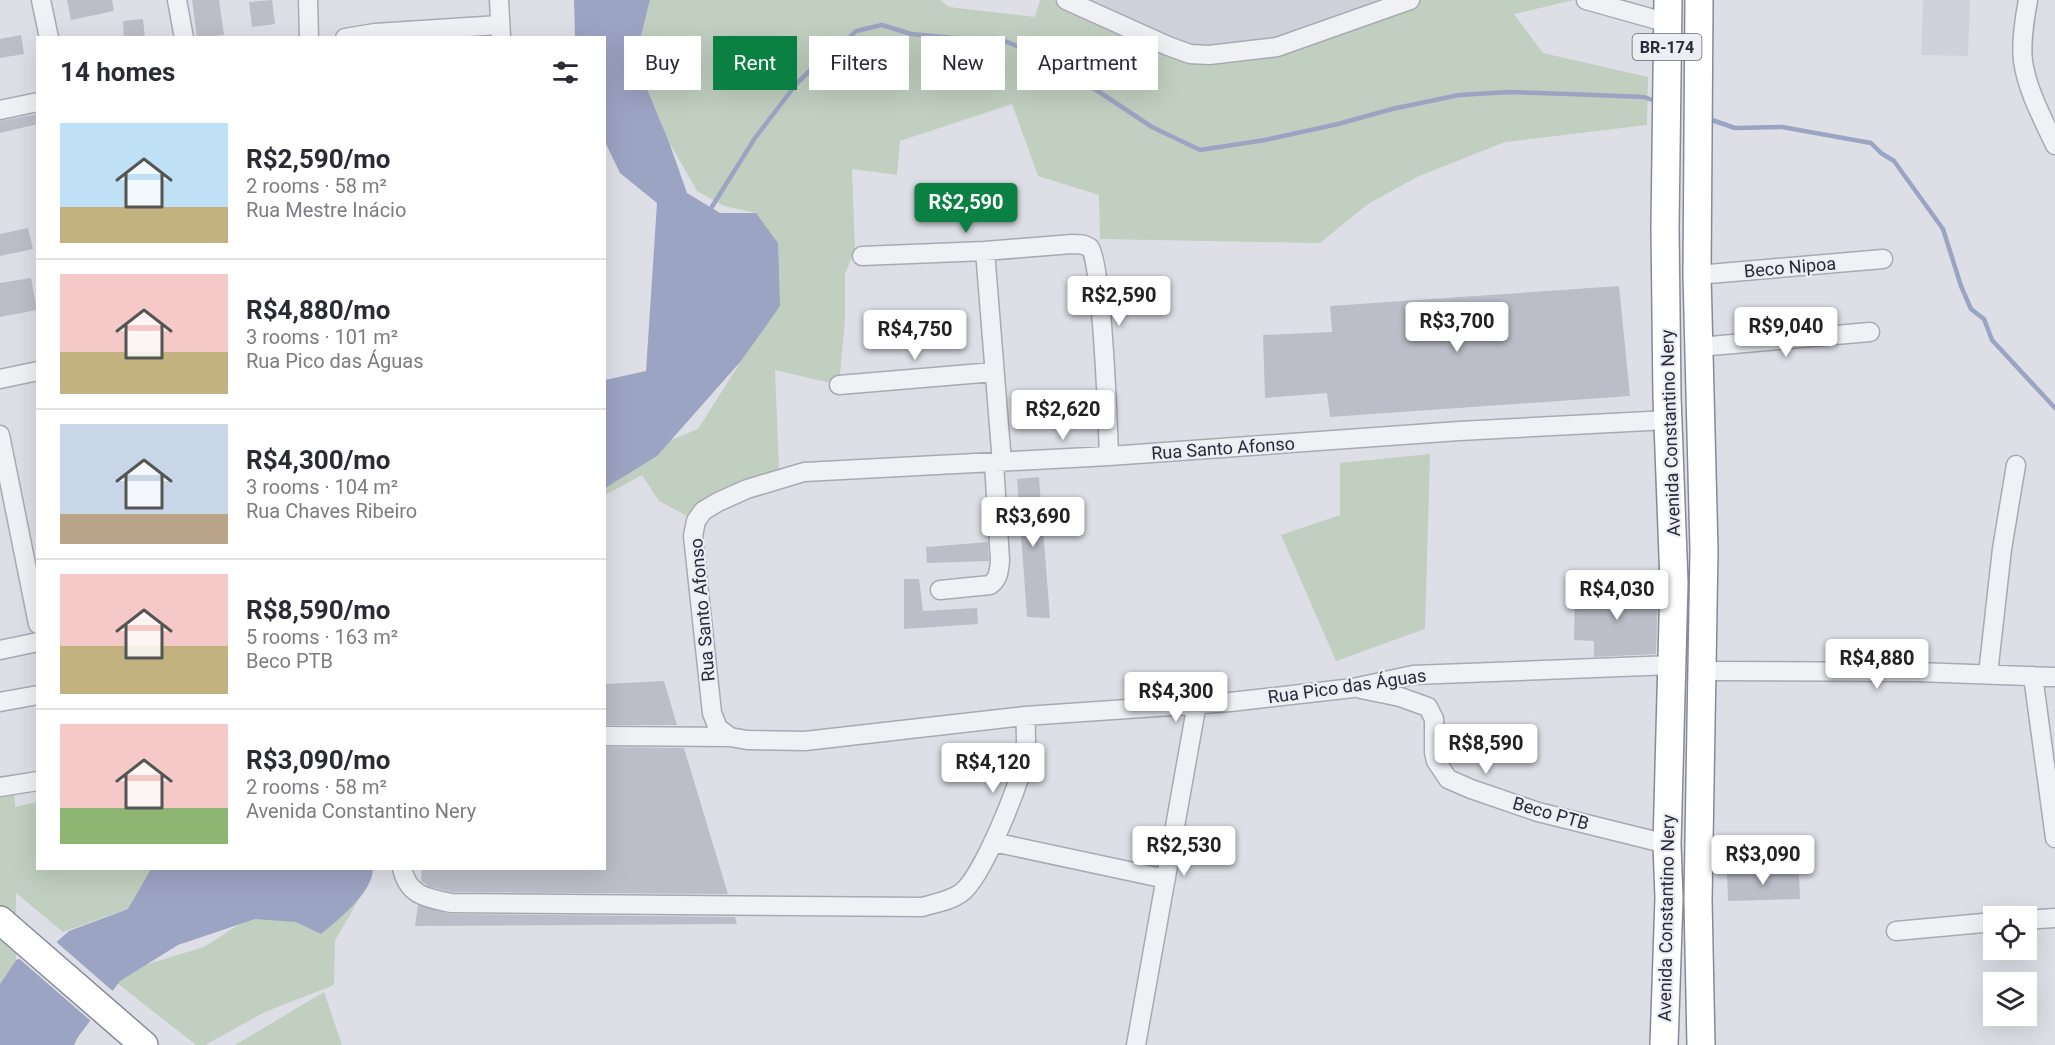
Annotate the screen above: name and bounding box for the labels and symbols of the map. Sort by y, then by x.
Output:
road number: BR-174 [1632,34,1702,60]
pin: R$2,590 [911,183,1021,234]
street label: Beco Nipoa [1743,253,1837,281]
pin: R$2,590 [1064,276,1174,327]
pin: R$3,700 [1402,302,1512,353]
pin: R$9,040 [1731,307,1841,358]
pin: R$4,750 [860,310,970,361]
street label: Avenida Constantino Nery [1656,329,1684,537]
pin: R$2,620 [1008,390,1118,441]
street label: Rua Santo Afonso [1150,433,1296,463]
pin: R$3,690 [978,497,1088,548]
street label: Rua Santo Afonso [685,537,719,683]
pin: R$4,030 [1562,570,1672,621]
pin: R$4,880 [1822,639,1932,690]
street label: Rua Pico das Águas [1266,664,1428,708]
pin: R$4,300 [1121,672,1231,723]
pin: R$8,590 [1431,724,1541,775]
pin: R$4,120 [938,743,1048,794]
street label: Beco PTB [1511,792,1591,834]
street label: Avenida Constantino Nery [1654,814,1678,1022]
pin: R$2,530 [1129,826,1239,877]
pin: R$3,090 [1708,835,1818,886]

